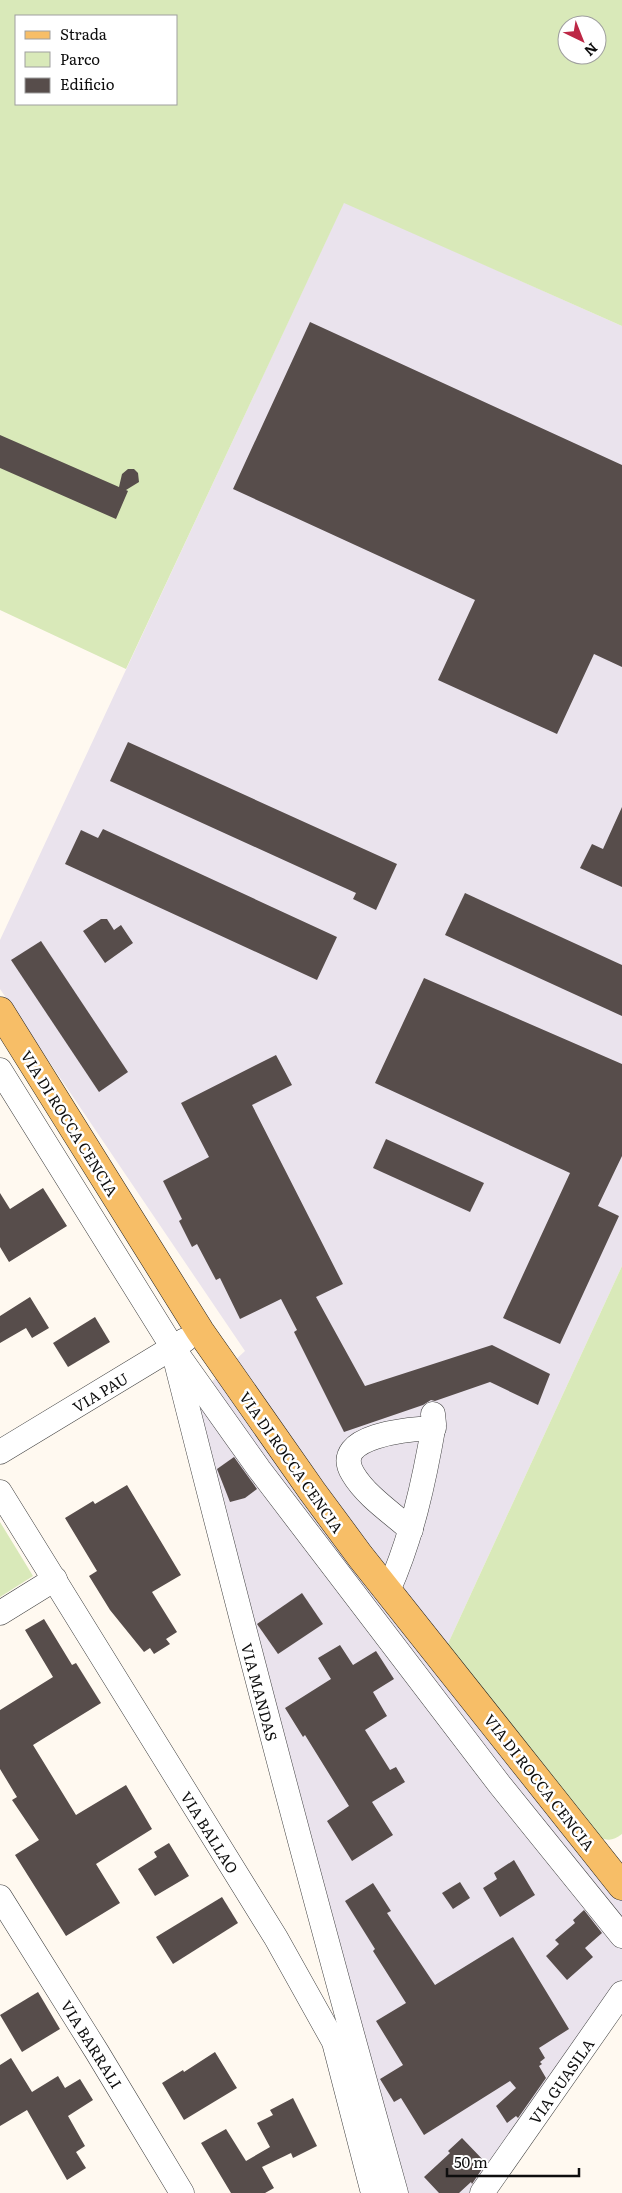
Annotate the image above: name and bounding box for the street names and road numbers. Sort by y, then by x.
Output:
street label: VIA DI ROCCA CENCIA [16,1046,124,1200]
street label: VIA PAU [68,1366,132,1418]
street label: VIA DI ROCCA CENCIA [234,1387,350,1537]
street label: VIA MANDAS [236,1640,284,1744]
street label: VIA DI ROCCA CENCIA [479,1709,601,1855]
street label: VIA BALLAO [176,1786,244,1878]
street label: VIA BARRALI [56,1995,128,2093]
street label: VIA GUASILA [523,2033,599,2129]

